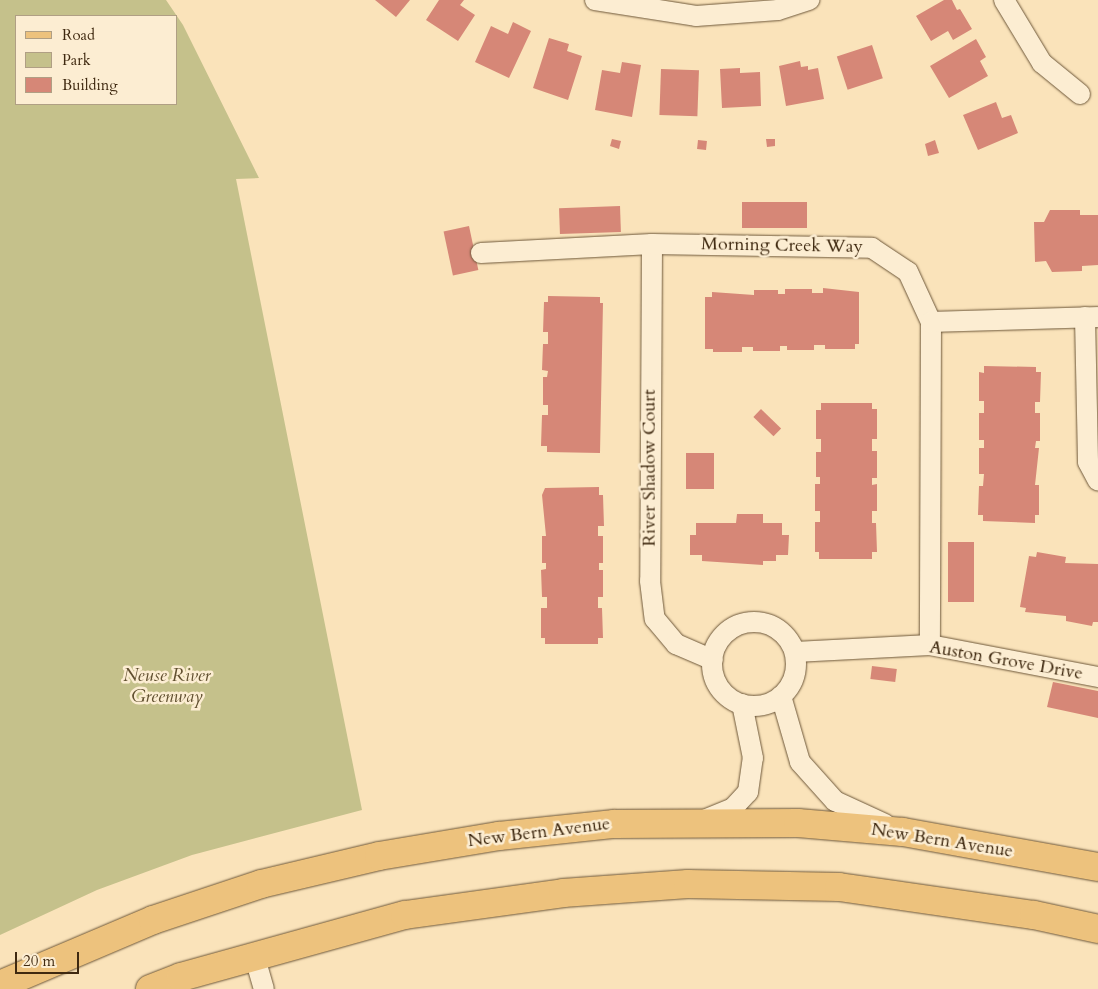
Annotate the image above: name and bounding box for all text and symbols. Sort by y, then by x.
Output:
legend [15,15,178,105]
text: Road [62,25,95,45]
text: Park [62,50,91,70]
text: Building [62,75,118,95]
street label: Morning Creek Way [701,234,863,258]
street label: River Shadow Court [639,389,661,547]
street label: Auston Grove Drive [928,637,1084,685]
park label: Neuse River Greenway [123,666,211,709]
street label: New Bern Avenue [467,814,611,852]
street label: New Bern Avenue [870,819,1014,863]
scale bar [18,942,81,974]
text: 20 m [23,951,55,971]

